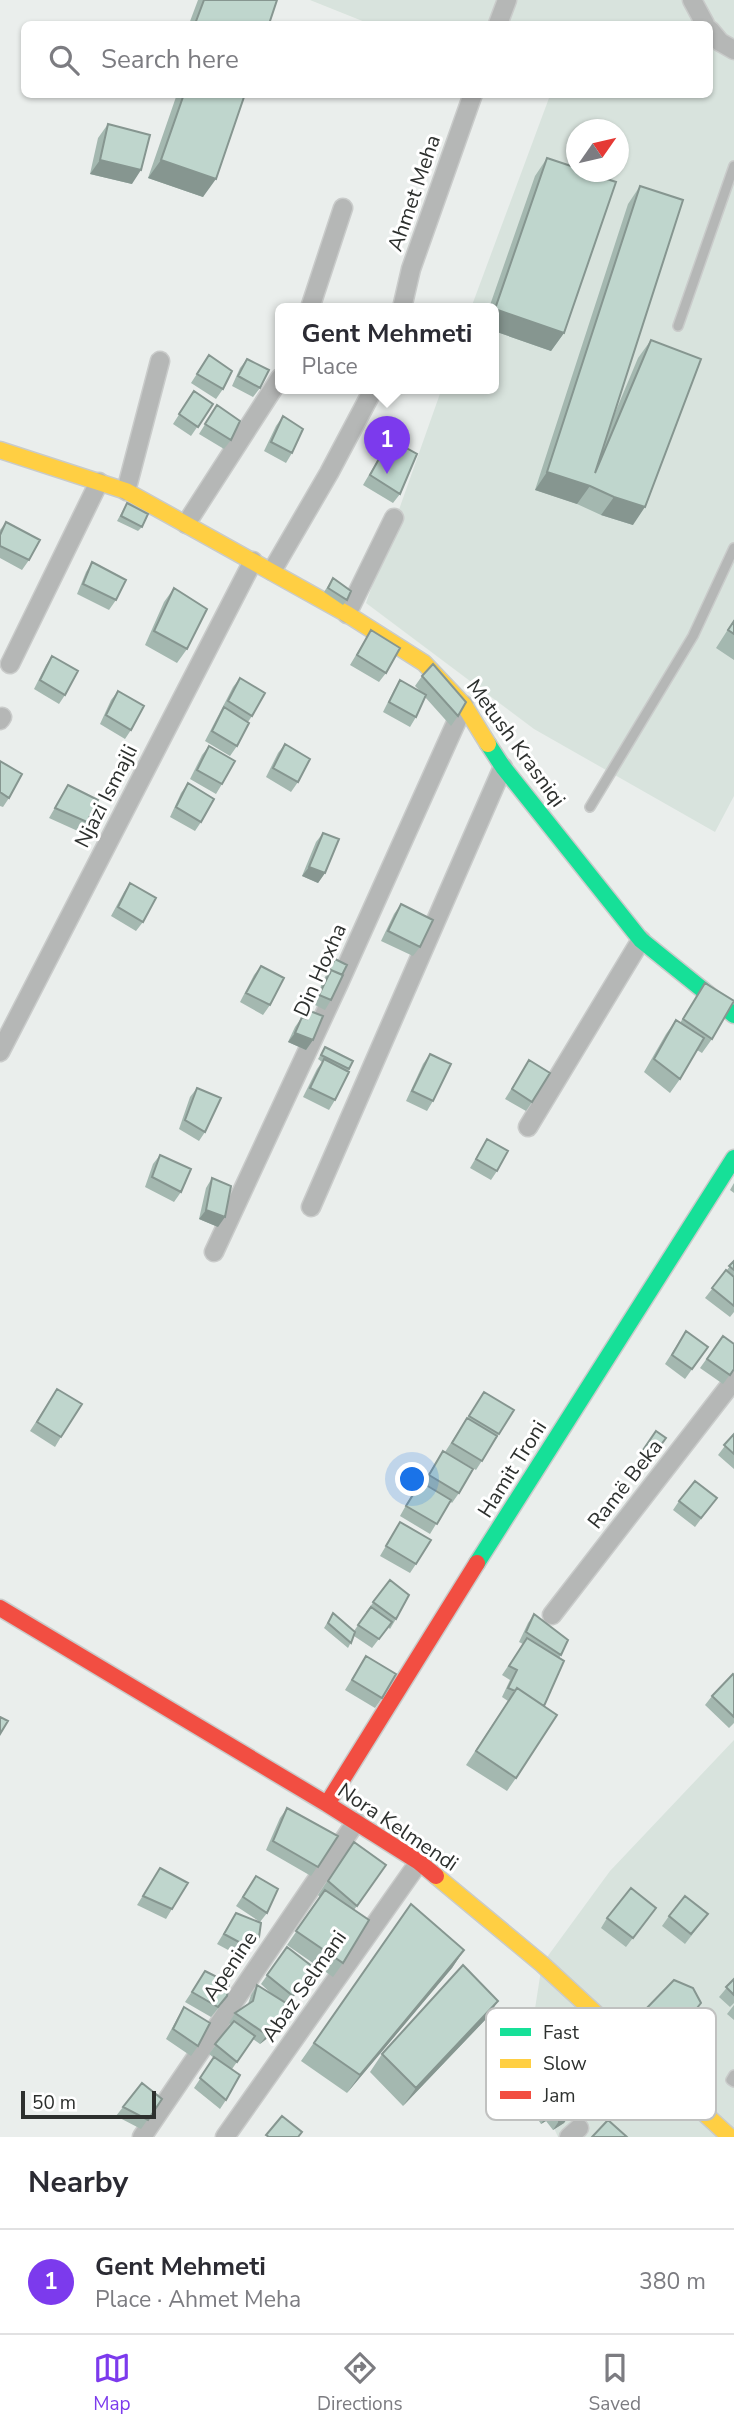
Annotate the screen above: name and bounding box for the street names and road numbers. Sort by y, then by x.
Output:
street label: Ahmet Meha [381,131,447,255]
street label: Metush Krasniqi [460,674,572,812]
street label: Njazi Ismajli [68,740,144,852]
street label: Din Hoxha [287,919,353,1021]
street label: Hamit Troni [471,1415,553,1523]
street label: Ramë Beka [581,1433,669,1535]
street label: Nora Kelmendi [332,1776,464,1878]
street label: Abaz Selmani [255,1925,353,2047]
street label: Apenine [196,1926,264,2006]

